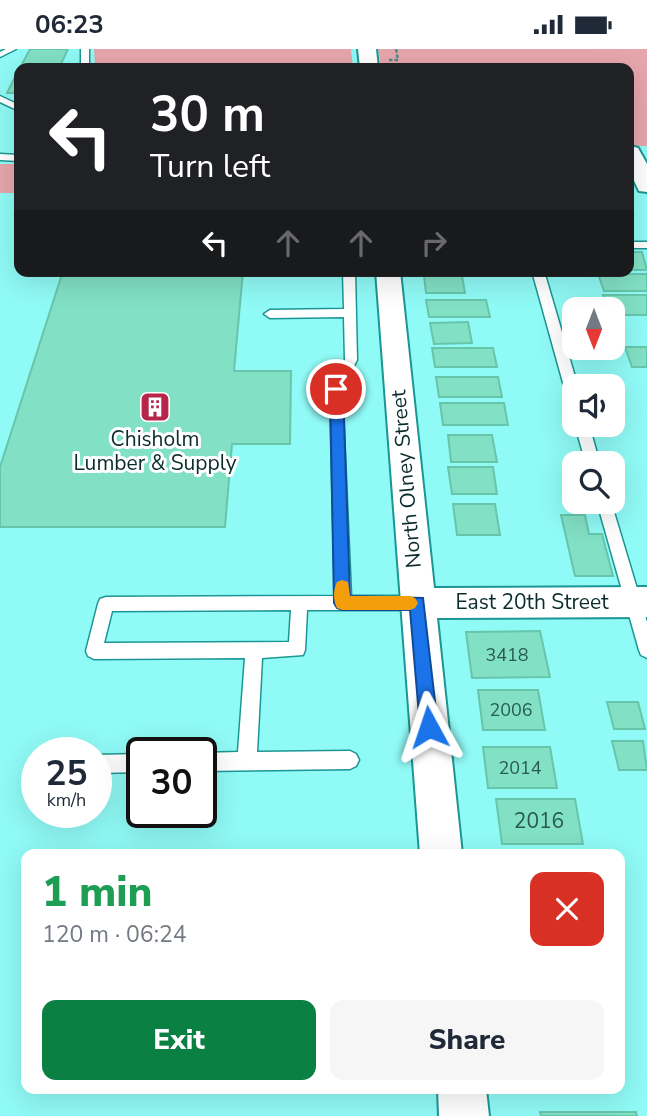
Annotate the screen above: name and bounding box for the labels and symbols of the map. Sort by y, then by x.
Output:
north arrow [562,297,625,361]
pin [306,359,366,419]
street label: North Olney Street [384,388,428,569]
building icon: Chisholm Lumber & Supply [138,390,172,424]
place label: Chisholm Lumber & Supply [73,425,237,477]
street label: East 20th Street [455,588,609,616]
house number: 3418 [485,643,529,667]
position arrow [392,690,466,764]
house number: 2006 [489,698,533,722]
speed limit sign: 30 [126,737,217,828]
house number: 2014 [498,756,542,780]
house number: 2016 [514,807,564,835]

